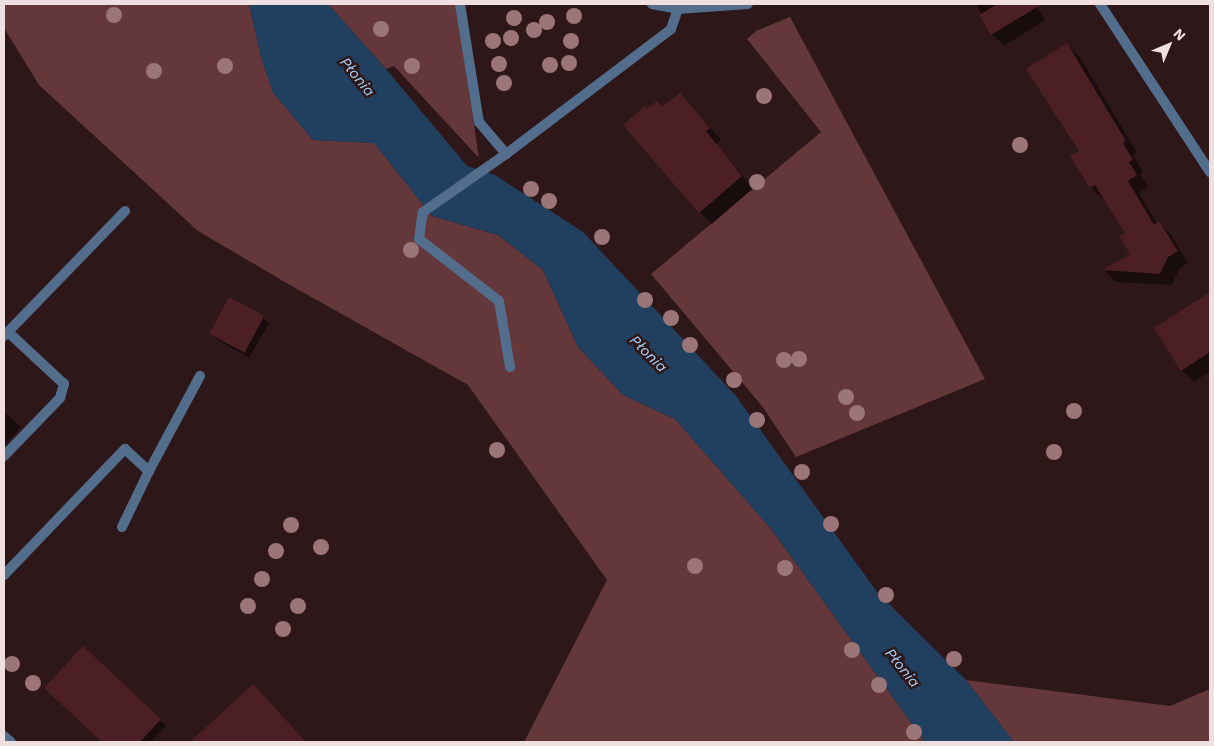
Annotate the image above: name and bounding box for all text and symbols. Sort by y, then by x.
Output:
north arrow [1144,20,1194,70]
text: N [1170,25,1189,44]
water label: Płonia [336,54,378,100]
water label: Płonia [626,332,670,376]
water label: Płonia [881,645,923,691]

